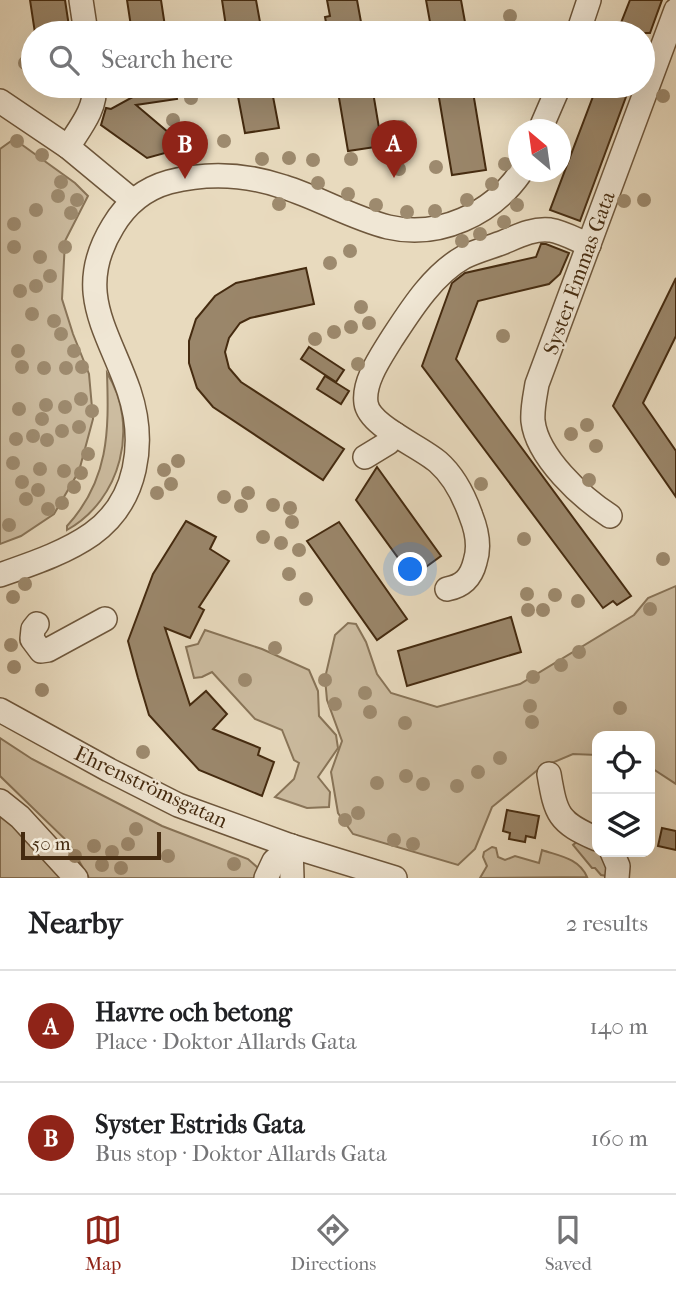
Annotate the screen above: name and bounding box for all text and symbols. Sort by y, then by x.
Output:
search box [21,21,655,98]
icon: search [45,41,83,79]
text: Search here [101,44,233,75]
north arrow [508,119,571,182]
pin: A [371,120,417,178]
pin: B [162,121,208,179]
street label: Syster Emmas Gata [538,188,620,358]
your location [393,552,427,586]
map controls [592,731,655,857]
button: locate [592,731,655,794]
street label: Ehrenströmsgatan [71,741,231,833]
button: layers [592,794,655,857]
scale bar [21,829,161,861]
text: 50 m [32,833,71,855]
text: Nearby [28,906,123,941]
text: 2 results [566,910,648,937]
text: Havre och betong [95,997,292,1028]
text: A [44,1013,58,1040]
text: 140 m [589,1013,648,1040]
text: Place · Doktor Allards Gata [95,1028,357,1055]
text: Syster Estrids Gata [95,1109,304,1140]
text: B [44,1125,58,1152]
text: 160 m [591,1125,648,1152]
text: Bus stop · Doktor Allards Gata [95,1140,387,1167]
tab: Map [84,1211,122,1275]
tab: Directions [291,1211,376,1275]
tab: Saved [545,1211,592,1275]

